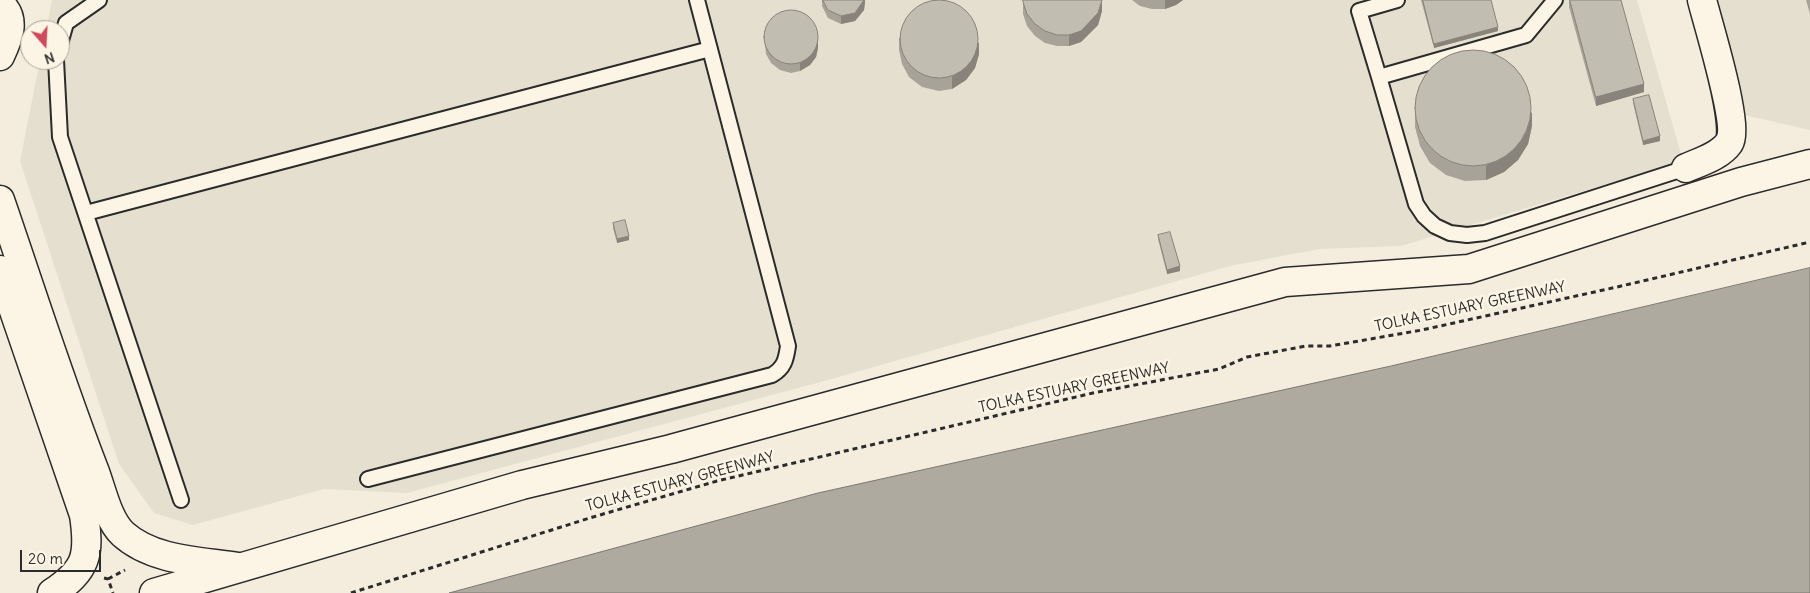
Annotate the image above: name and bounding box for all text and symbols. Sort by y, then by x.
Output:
north arrow [20,20,70,70]
text: N [42,48,57,68]
street label: TOLKA ESTUARY GREENWAY [1373,278,1567,336]
street label: TOLKA ESTUARY GREENWAY [977,359,1171,417]
street label: TOLKA ESTUARY GREENWAY [584,448,776,516]
scale bar [22,540,104,572]
text: 20 m [28,549,63,568]

